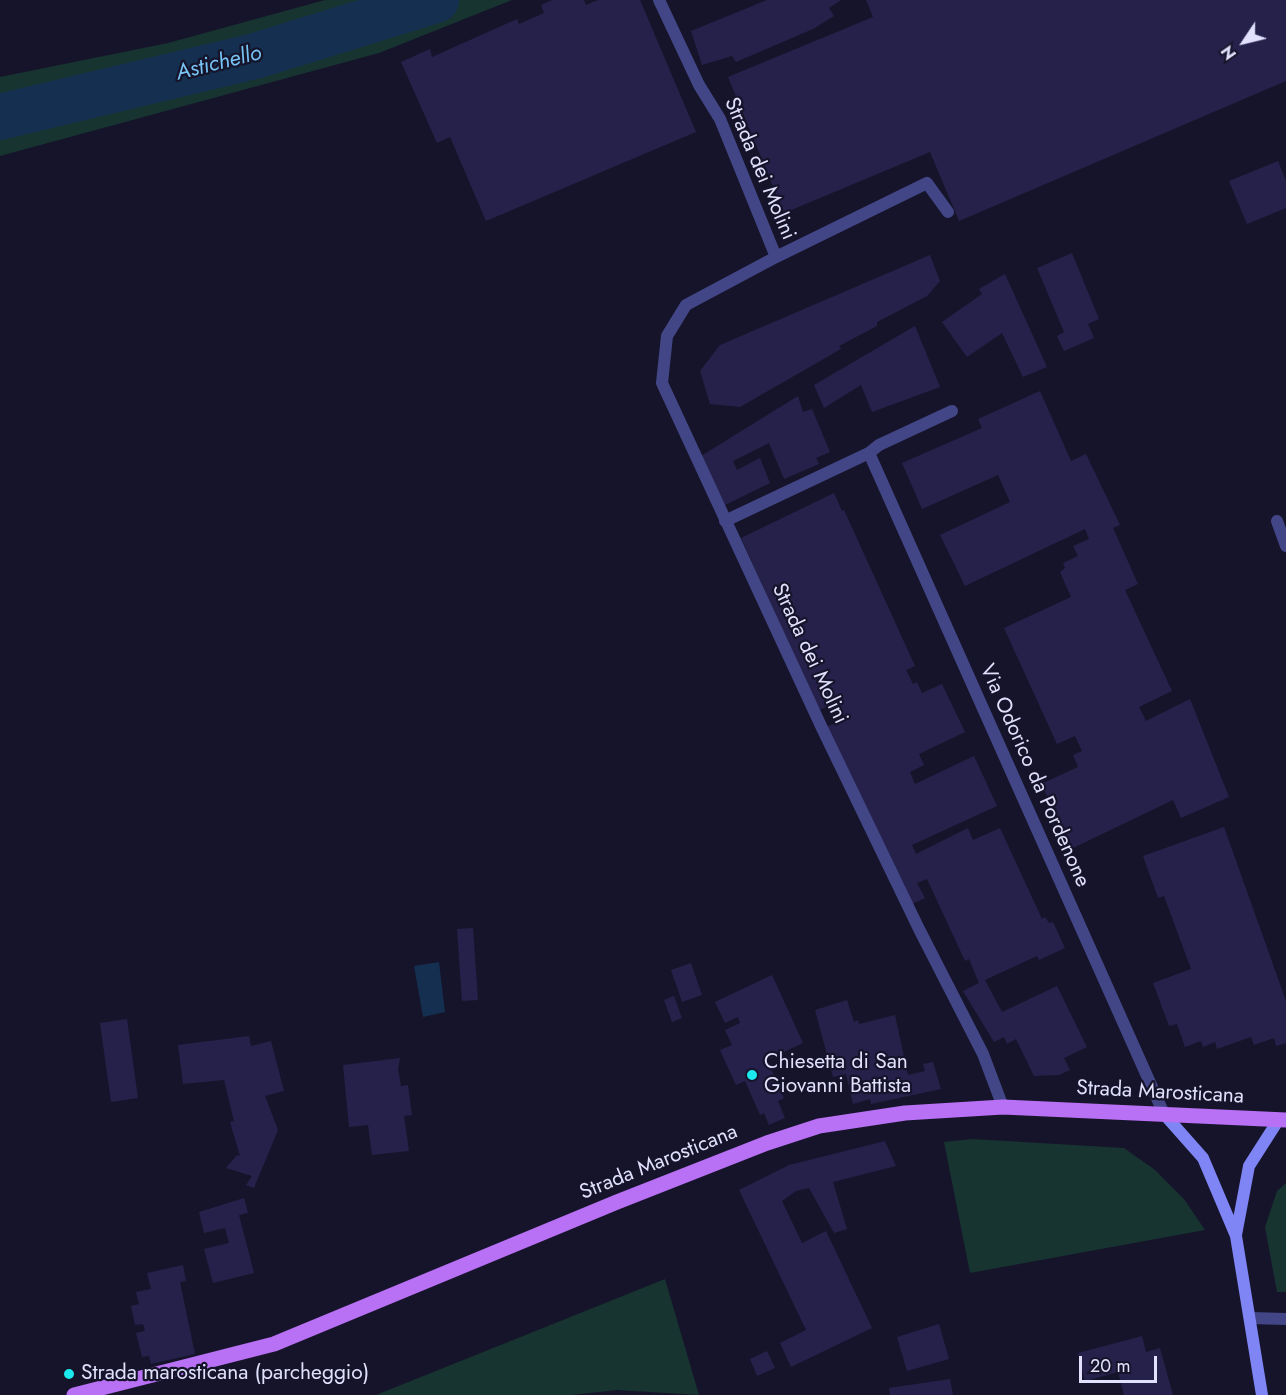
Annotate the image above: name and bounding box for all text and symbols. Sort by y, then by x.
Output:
north arrow [1214,12,1274,72]
water label: Astichello [173,41,265,87]
text: N [1216,41,1242,64]
street label: Strada dei Molini [718,94,800,244]
street label: Strada dei Molini [765,580,853,728]
street label: Via Odorico da Pordenone [973,661,1095,891]
place label: Chiesetta di San Giovanni Battista [764,1050,911,1100]
marker: Chiesetta di San Giovanni Battista [745,1068,759,1082]
street label: Strada Marosticana [1075,1076,1245,1110]
street label: Strada Marosticana [576,1120,742,1206]
scale bar [1082,1344,1160,1382]
text: 20 m [1090,1353,1130,1379]
place label: Strada marosticana (parcheggio) [81,1361,369,1387]
marker: Strada marosticana (parcheggio) [62,1367,76,1381]

